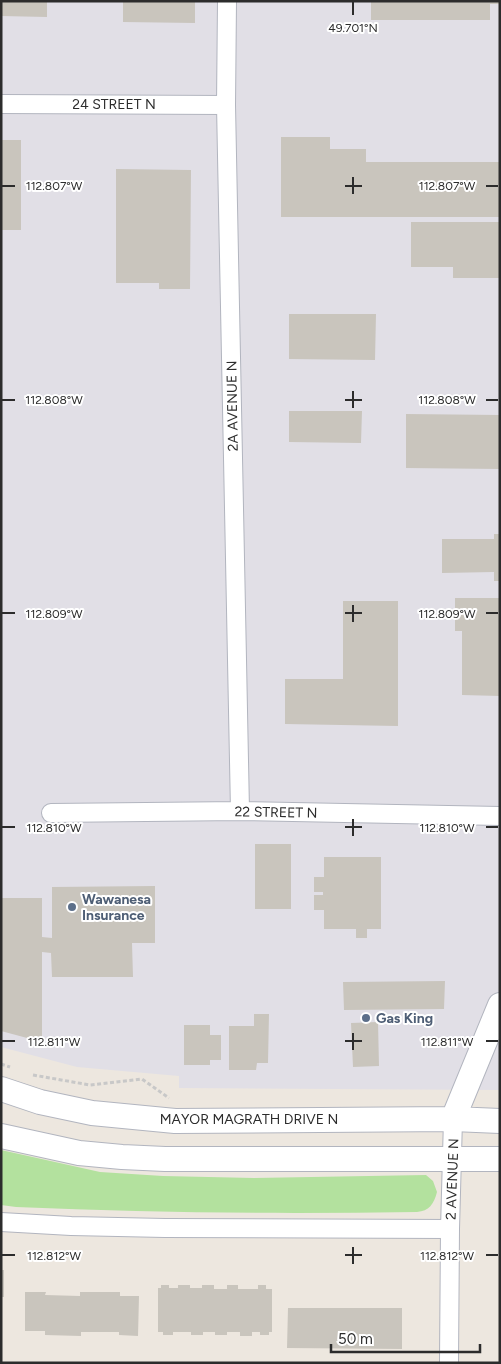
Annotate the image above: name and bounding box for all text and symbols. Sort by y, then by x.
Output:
text: 49.701°N [328,21,378,35]
street label: 24 STREET N [72,96,156,113]
text: 112.807°W [26,179,83,193]
text: 112.807°W [419,179,476,193]
street label: 2A AVENUE N [223,360,242,452]
text: 112.808°W [25,393,83,407]
text: 112.808°W [418,393,476,407]
text: 112.809°W [26,607,83,621]
text: 112.809°W [419,607,476,621]
street label: 22 STREET N [234,803,318,822]
text: 112.810°W [26,821,82,835]
text: 112.810°W [419,821,475,835]
place label: Wawanesa Insurance [82,891,151,924]
marker: Wawanesa Insurance [66,901,78,913]
place label: Gas King [376,1010,433,1027]
marker: Gas King [360,1012,372,1024]
text: 112.811°W [28,1035,81,1049]
text: 112.811°W [421,1035,474,1049]
street label: MAYOR MAGRATH DRIVE N [160,1111,338,1128]
street label: 2 AVENUE N [443,1138,462,1220]
text: 112.812°W [27,1249,82,1263]
text: 112.812°W [420,1249,475,1263]
scale bar [331,1322,480,1354]
text: 50 m [338,1330,373,1348]

